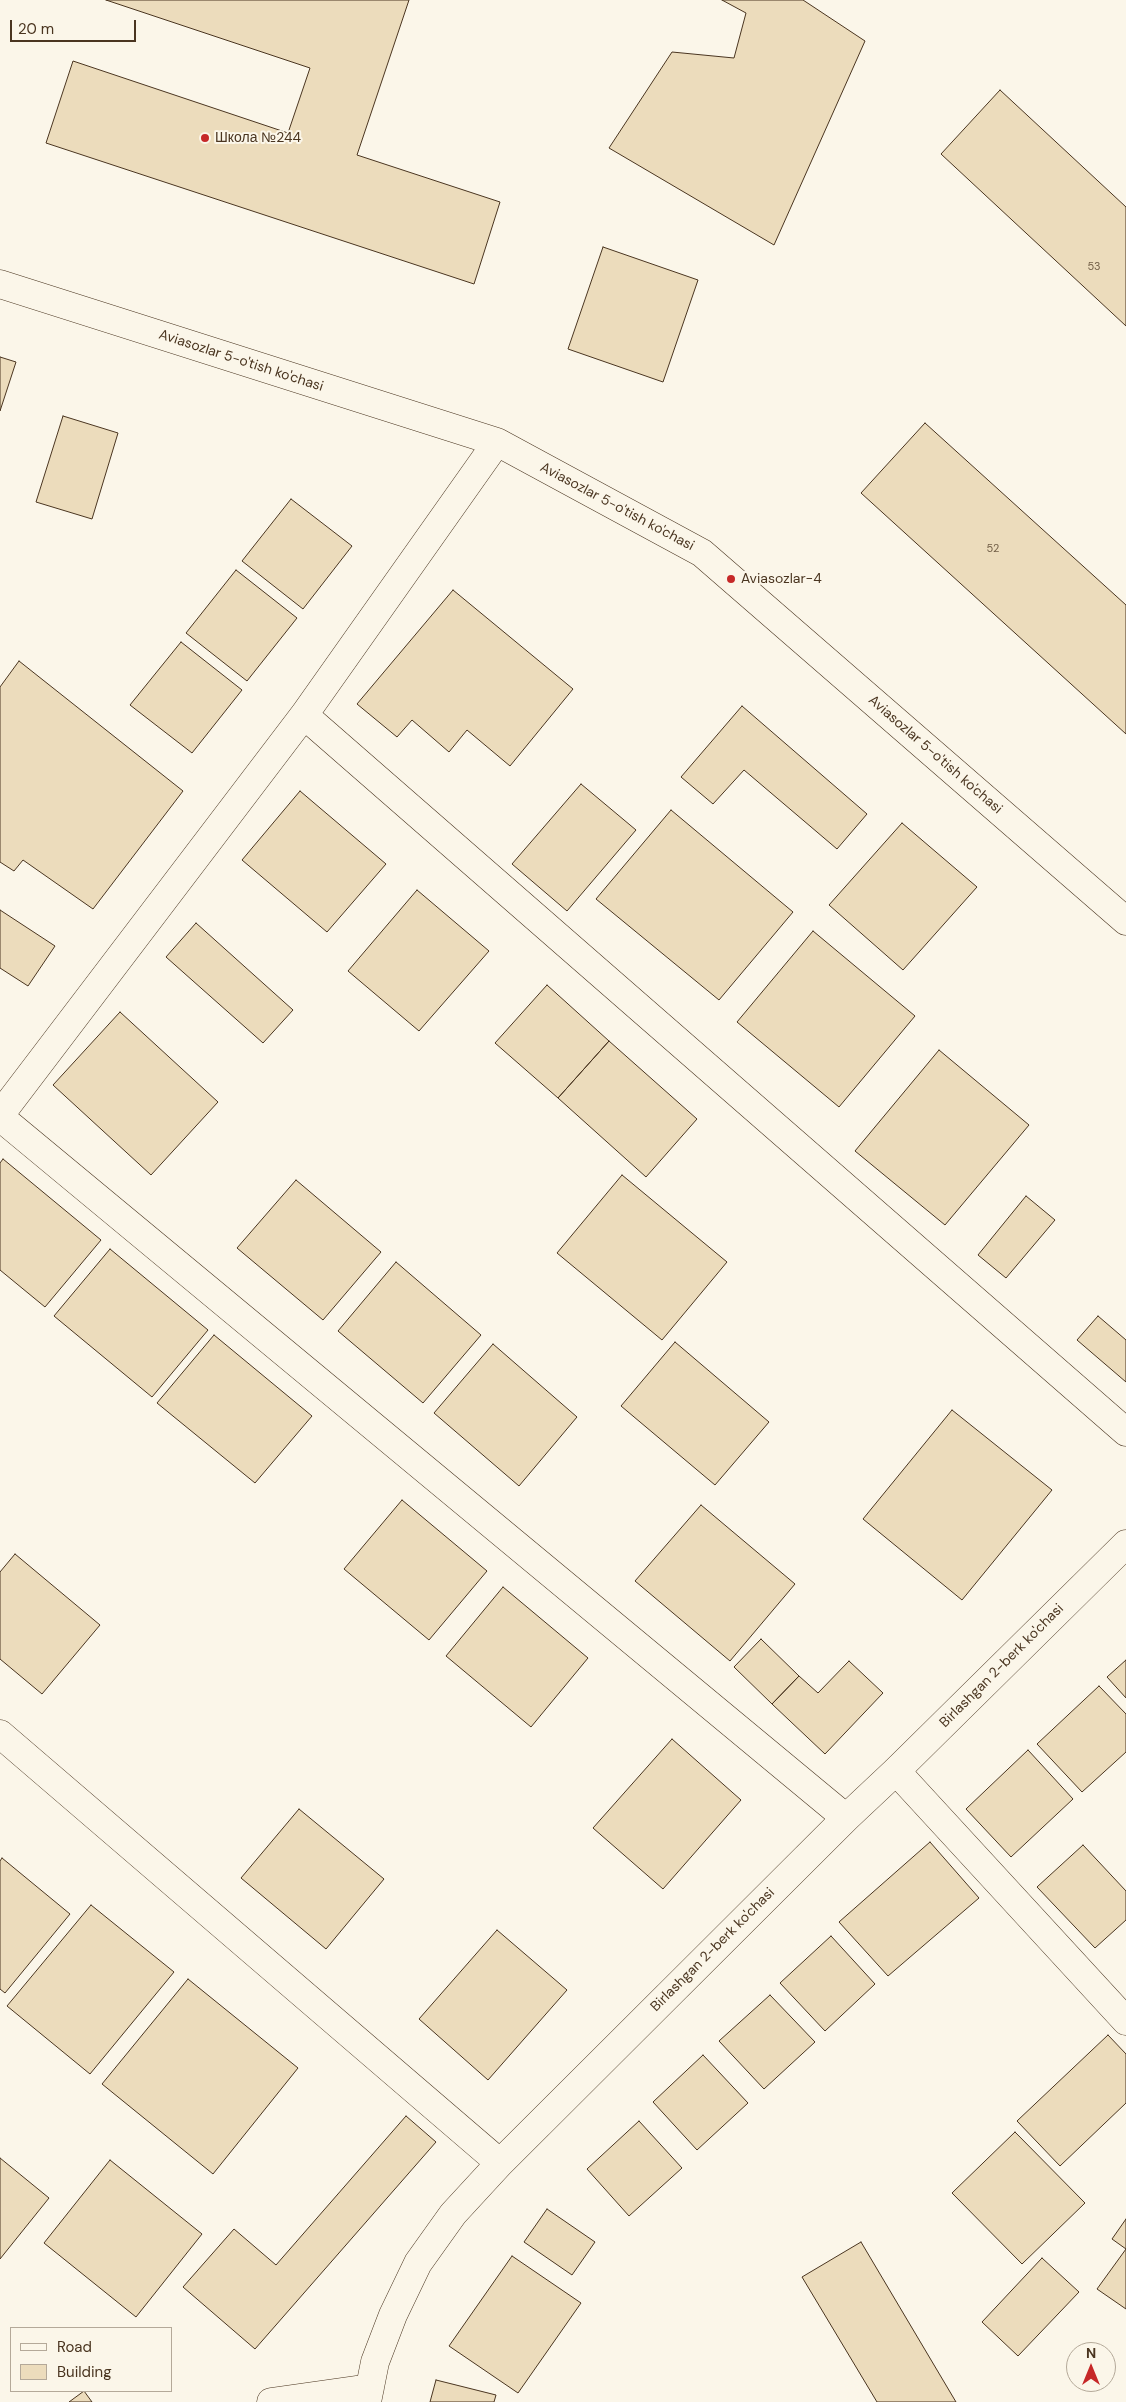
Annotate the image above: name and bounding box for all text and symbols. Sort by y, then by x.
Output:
scale bar [12,10,139,42]
text: 20 m [18,19,54,39]
place label: Школа №244 [215,130,301,146]
marker: Школа №244 [199,132,211,144]
house number: 53 [1087,260,1101,274]
street label: Aviasozlar 5-o'tish ko'chasi [157,326,325,396]
street label: Aviasozlar 5-o'tish ko'chasi [537,459,697,555]
house number: 52 [987,542,999,556]
place label: Aviasozlar-4 [741,571,822,587]
marker: Aviasozlar-4 [725,573,737,585]
street label: Aviasozlar 5-o'tish ko'chasi [865,692,1005,818]
street label: Birlashgan 2-berk ko'chasi [937,1601,1067,1731]
street label: Birlashgan 2-berk ko'chasi [648,1885,778,2015]
legend [10,2327,172,2392]
text: Road [57,2337,92,2357]
north arrow [1066,2342,1116,2392]
text: N [1086,2344,1096,2362]
text: Building [57,2362,112,2382]

